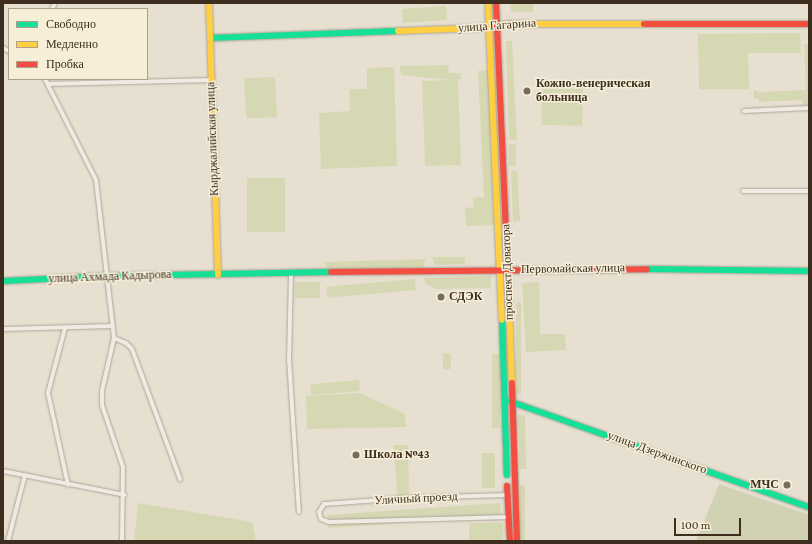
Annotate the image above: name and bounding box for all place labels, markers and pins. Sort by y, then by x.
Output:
place label: Кожно-венерическая больница [536,77,650,105]
marker: Кожно-венерическая больница [521,85,533,97]
place label: СДЭК [449,290,482,304]
marker: СДЭК [436,292,446,302]
place label: Школа №43 [364,448,429,462]
marker: Школа №43 [351,450,361,460]
place label: МЧС [750,478,779,492]
marker: МЧС [782,480,792,490]

